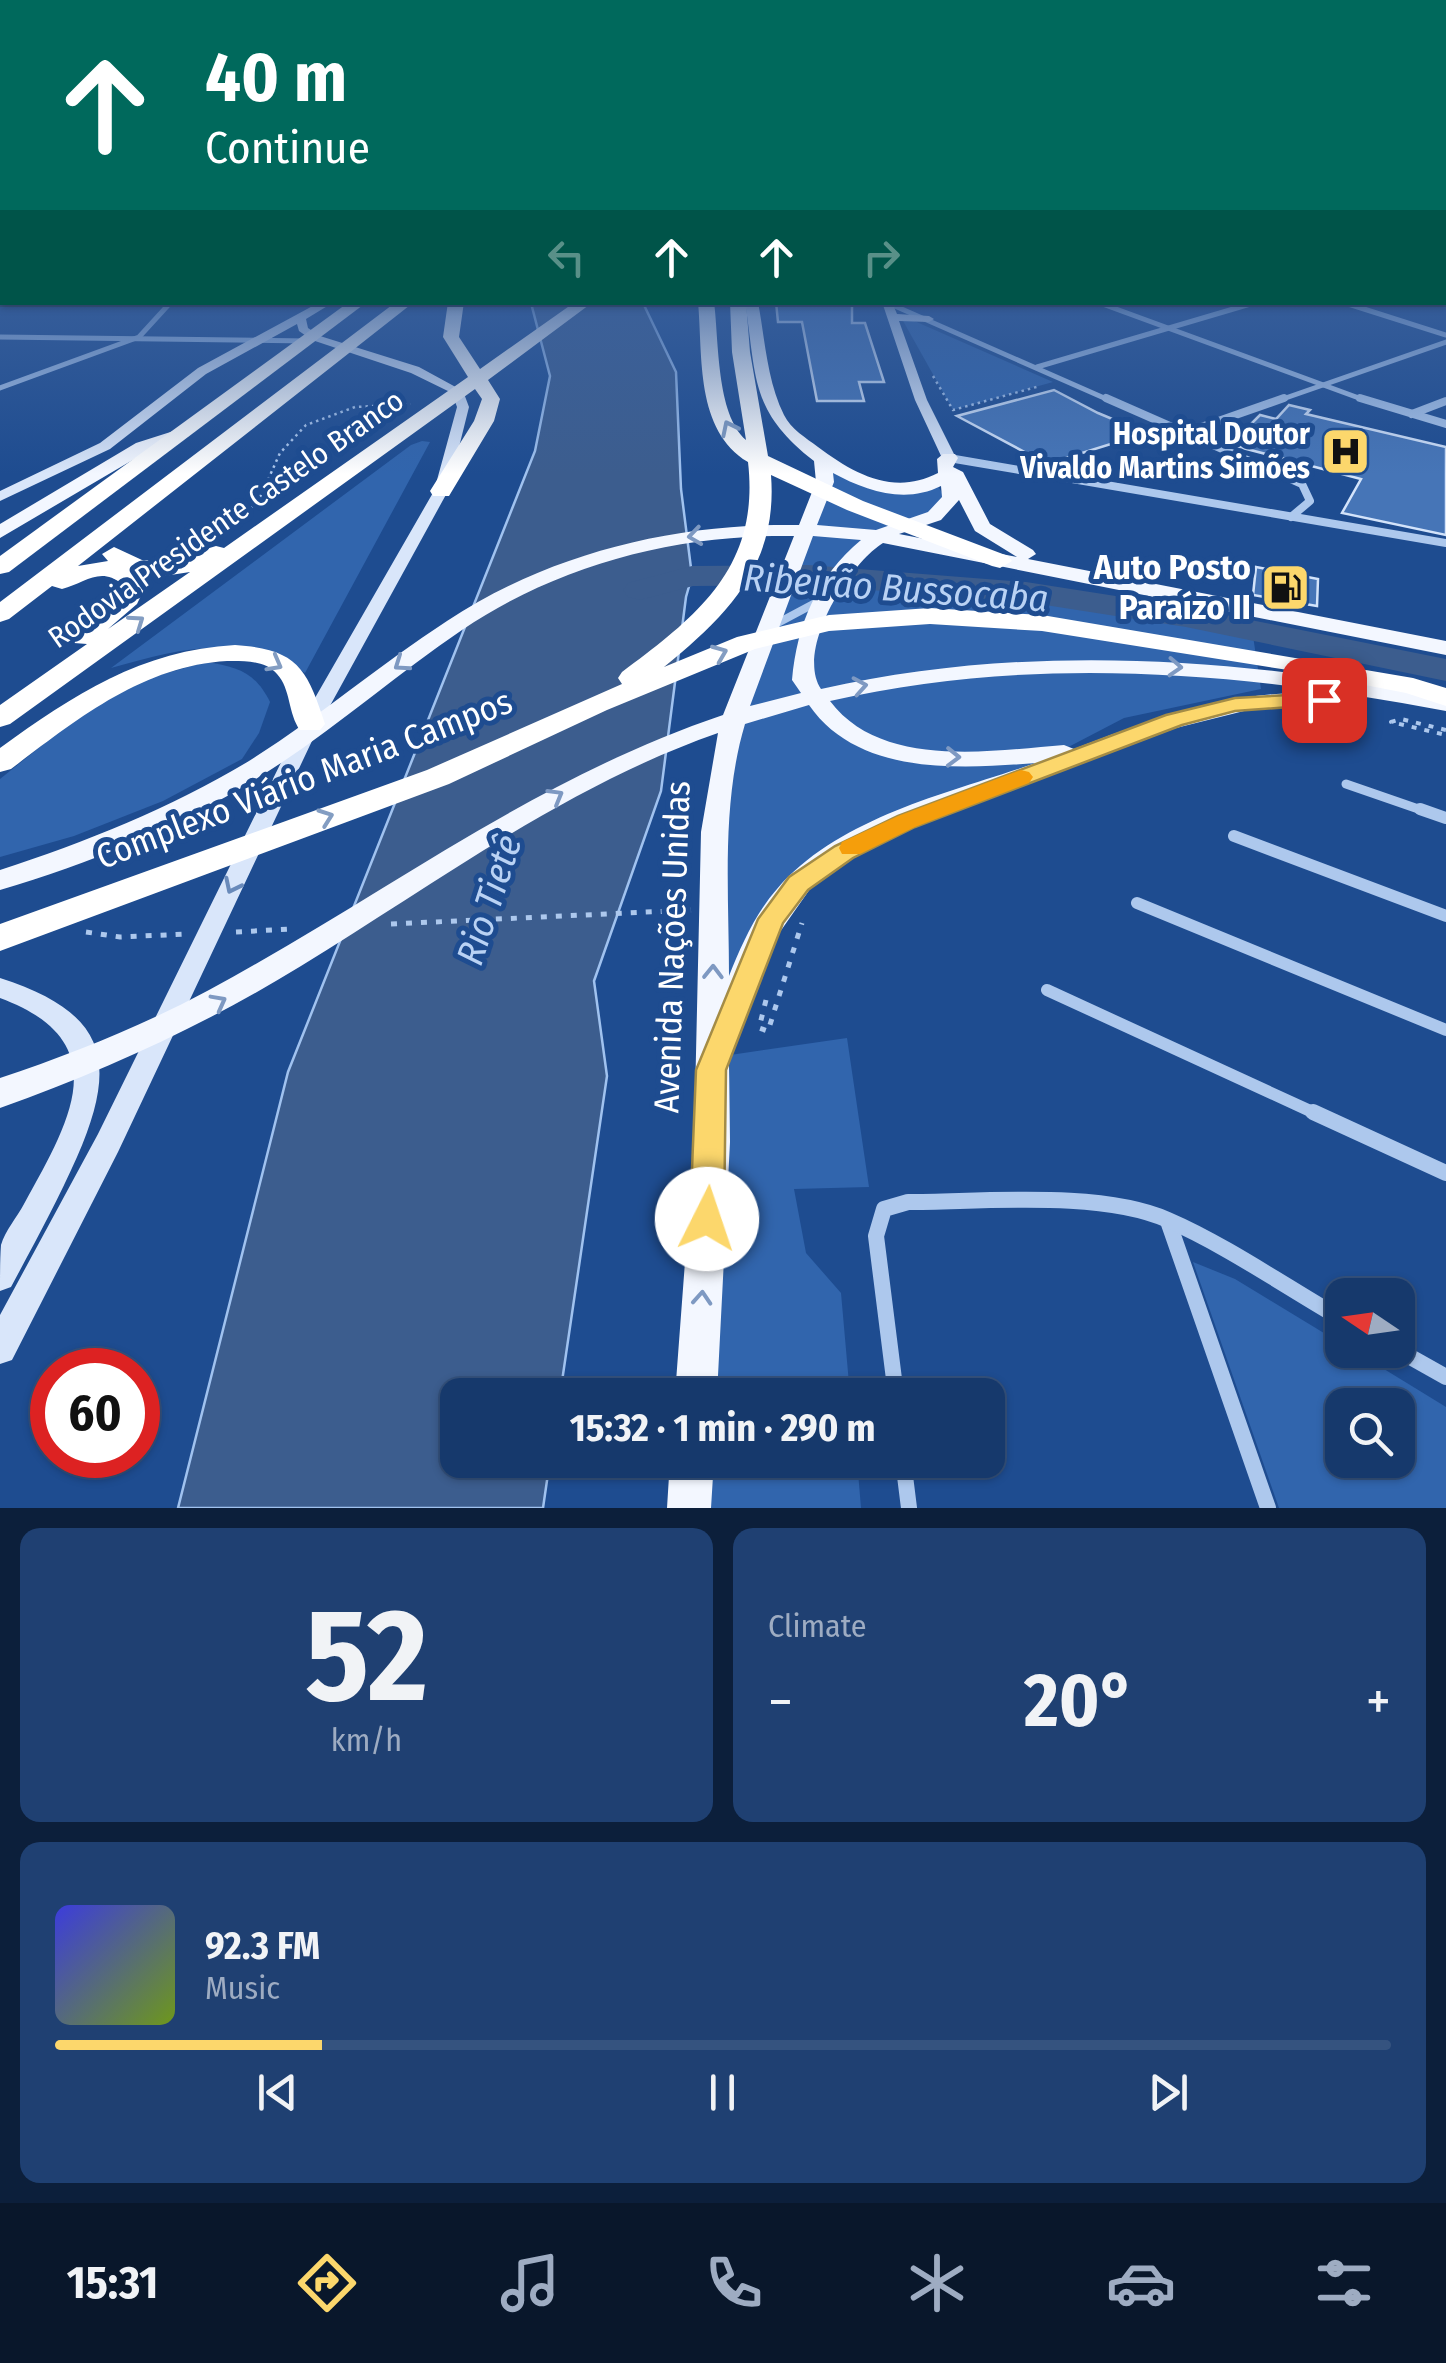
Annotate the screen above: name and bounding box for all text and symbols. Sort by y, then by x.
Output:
text: 40 m [205,36,347,120]
icon: ahead [40,40,170,170]
text: Continue [205,121,370,175]
icon: left [539,230,594,285]
icon: ahead [644,230,699,285]
icon: ahead [749,230,804,285]
icon: right [854,230,909,285]
street label: Rodovia Presidente Castelo Branco [41,382,411,656]
place label: Hospital Doutor Vivaldo Martins Simões [1019,416,1311,486]
one-way arrow [721,420,741,438]
hospital icon: Hospital Doutor Vivaldo Martins Simões [1319,425,1371,477]
one-way arrow [687,525,704,546]
place label: Auto Posto Paraízo II [1093,546,1251,628]
water label: Ribeirão Bussocaba [742,554,1050,622]
fuel station icon: Auto Posto Paraízo II [1260,561,1312,613]
one-way arrow [126,616,145,634]
one-way arrow [710,644,727,665]
one-way arrow [264,652,283,671]
one-way arrow [394,652,412,670]
one-way arrow [1167,656,1183,677]
pin [1282,658,1367,743]
icon: arrive [1297,673,1352,728]
one-way arrow [852,676,868,697]
street label: Complexo Viário Maria Campos [90,680,518,878]
one-way arrow [946,746,962,767]
street label: Avenida Nações Unidas [645,780,699,1114]
one-way arrow [545,789,563,808]
one-way arrow [317,808,334,829]
water label: Rio Tietê [446,829,532,971]
one-way arrow [224,876,244,894]
one-way arrow [702,964,723,980]
one-way arrow [208,994,226,1014]
position arrow [655,1167,759,1271]
north arrow [1325,1278,1415,1368]
map controls [1325,1278,1415,1478]
one-way arrow [691,1289,712,1305]
speed limit sign: 60 [30,1348,160,1478]
button: search [1325,1388,1415,1478]
text: 15:32 · 1 min · 290 m [570,1405,875,1451]
text: 52 [305,1578,428,1734]
text: Climate [768,1607,867,1645]
text: 20° [1024,1656,1135,1746]
text: − [768,1669,793,1735]
text: + [1366,1669,1391,1735]
text: km/h [331,1721,402,1759]
text: 92.3 FM [205,1923,320,1969]
text: Music [205,1969,280,2007]
icon: previous [250,2065,305,2120]
icon: pause [695,2065,750,2120]
icon: next [1141,2065,1196,2120]
icon: directions [292,2248,362,2318]
icon: music [495,2248,565,2318]
icon: phone [699,2248,769,2318]
icon: climate [902,2248,972,2318]
icon: car [1106,2248,1176,2318]
icon: filters [1309,2248,1379,2318]
text: 15:31 [67,2256,158,2310]

